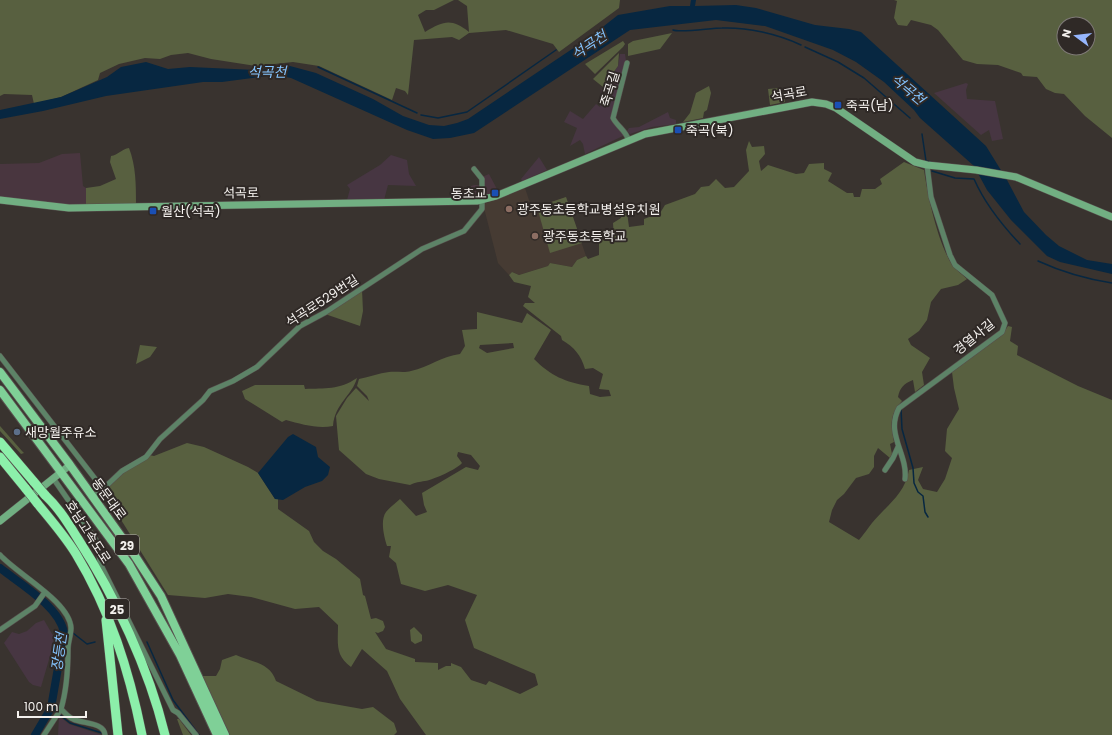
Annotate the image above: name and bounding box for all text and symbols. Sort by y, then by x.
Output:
north arrow [1056,16,1096,56]
water label: 석곡천 [567,25,612,64]
text: N [1058,27,1075,39]
water label: 석곡천 [248,62,287,82]
street label: 죽곡길 [596,69,624,109]
water label: 석곡천 [887,69,930,110]
street label: 석곡로 [770,82,808,106]
place label: 죽곡(남) [846,96,894,115]
marker: 죽곡(남) [833,100,843,110]
place label: 죽곡(북) [686,121,734,140]
marker: 죽곡(북) [673,125,683,135]
street label: 석곡로 [223,183,259,203]
place label: 동초교 [451,184,487,203]
marker: 동초교 [490,188,500,198]
place label: 광주동초등학교병설유치원 [517,200,661,219]
place label: 월산(석곡) [161,202,221,221]
marker: 광주동초등학교병설유치원 [504,204,514,214]
marker: 월산(석곡) [148,206,158,216]
place label: 광주동초등학교 [543,227,627,246]
marker: 광주동초등학교 [530,231,540,241]
street label: 석곡로529번길 [282,270,362,332]
street label: 경열사길 [949,315,999,359]
place label: 새망월주유소 [25,423,97,442]
marker: 새망월주유소 [12,427,22,437]
street label: 동문대로 [87,474,131,524]
street label: 호남고속도로 [60,497,116,567]
road number: 29 [115,535,139,555]
road number: 25 [105,599,129,619]
water label: 장등천 [46,630,72,673]
scale bar [18,693,86,719]
text: 100 m [24,698,58,715]

